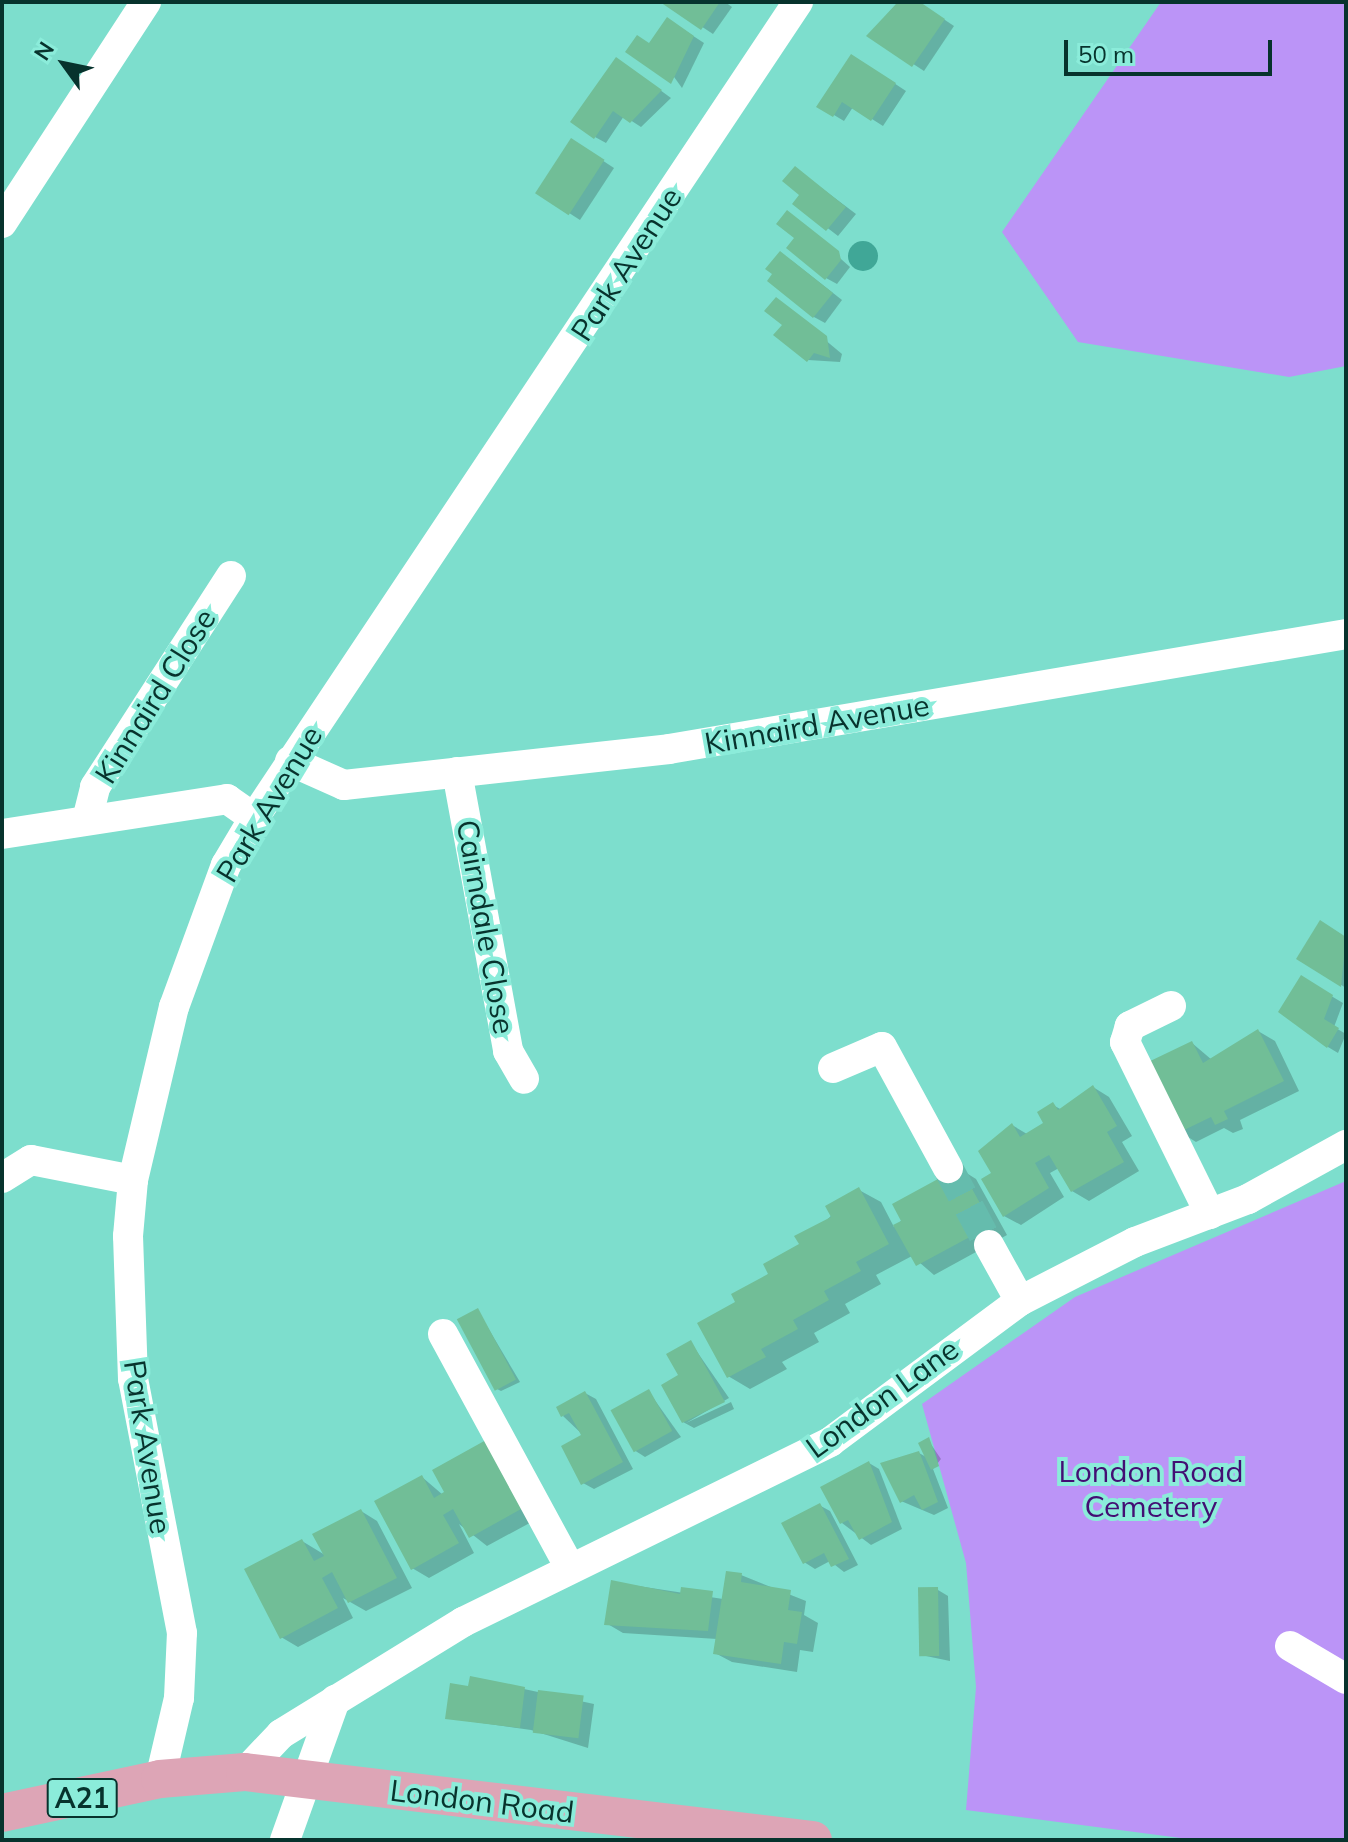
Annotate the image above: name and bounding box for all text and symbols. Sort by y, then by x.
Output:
north arrow [24,24,104,104]
scale bar [1068,24,1276,74]
text: N [28,36,60,66]
text: 50 m [1078,39,1134,69]
street label: Park Avenue [563,181,689,347]
street label: Kinnaird Close [87,602,223,790]
street label: Kinnaird Avenue [702,687,932,761]
street label: Park Avenue [208,720,330,888]
street label: Cairndale Close [449,817,523,1037]
street label: London Lane [799,1331,965,1465]
street label: Park Avenue [116,1358,180,1536]
park label: London Road Cemetery [1059,1453,1243,1524]
street label: London Road [388,1772,576,1830]
road number: A21 [46,1774,118,1822]

